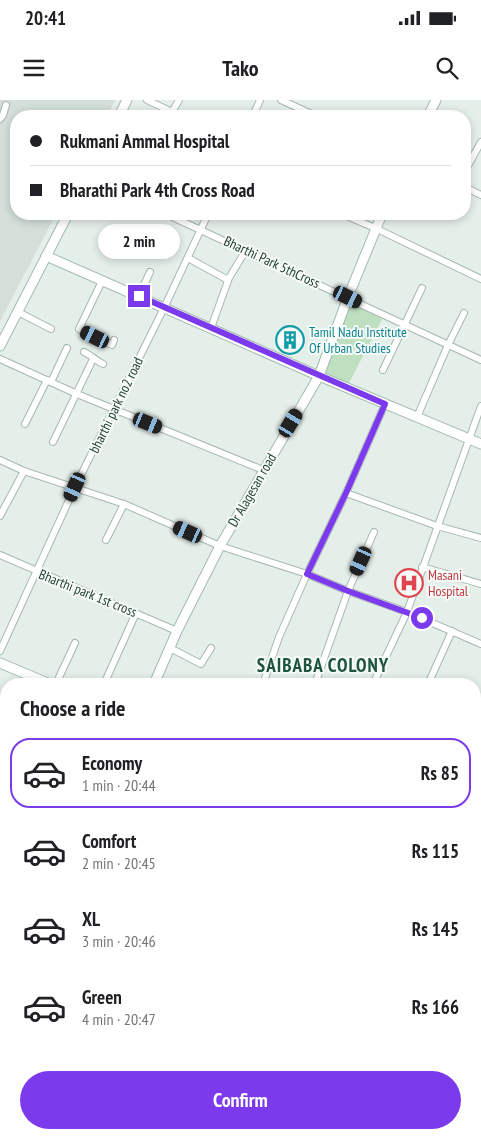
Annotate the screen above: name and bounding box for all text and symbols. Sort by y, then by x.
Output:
text: 20:41 [25,6,66,30]
icon: menu [20,54,48,82]
text: Tako [222,54,259,82]
icon: search [433,54,461,82]
text: Rukmani Ammal Hospital [60,129,229,153]
text: Bharathi Park 4th Cross Road [60,178,255,202]
callout: 2 min [98,224,180,258]
text: 2 min [123,231,155,251]
street label: Bharthi Park 5thCross [221,232,323,292]
car [331,284,364,310]
route end [128,285,150,307]
place label: Tamil Nadu Institute Of Urban Studies [309,323,407,357]
car [78,324,111,350]
building icon: Tamil Nadu Institute Of Urban Studies [275,325,305,355]
street label: bharthi park no2 road [85,354,147,456]
car [276,406,305,440]
car [131,410,164,436]
street label: Dr Alagesan road [224,450,280,530]
car [62,470,87,504]
car [171,519,204,545]
car [348,544,373,578]
street label: Bharthi park 1st cross [36,565,140,621]
place label: Masani Hospital [428,566,469,600]
hospital icon: Masani Hospital [394,568,424,598]
route start [411,607,433,629]
district label: SAIBABA COLONY [257,653,389,677]
text: Choose a ride [20,694,125,722]
icon: car [22,751,67,796]
text: Economy [82,751,142,775]
text: Rs 85 [421,761,459,785]
text: 1 min · 20:44 [82,775,156,795]
icon: car [22,829,67,874]
text: Comfort [82,829,136,853]
text: Rs 115 [412,839,459,863]
text: 2 min · 20:45 [82,853,156,873]
icon: car [22,907,67,952]
text: XL [82,907,100,931]
text: Rs 145 [412,917,459,941]
text: 3 min · 20:46 [82,931,156,951]
icon: car [22,985,67,1030]
text: Green [82,985,122,1009]
text: Rs 166 [412,995,459,1019]
text: 4 min · 20:47 [82,1009,156,1029]
button: Confirm [20,1071,461,1129]

